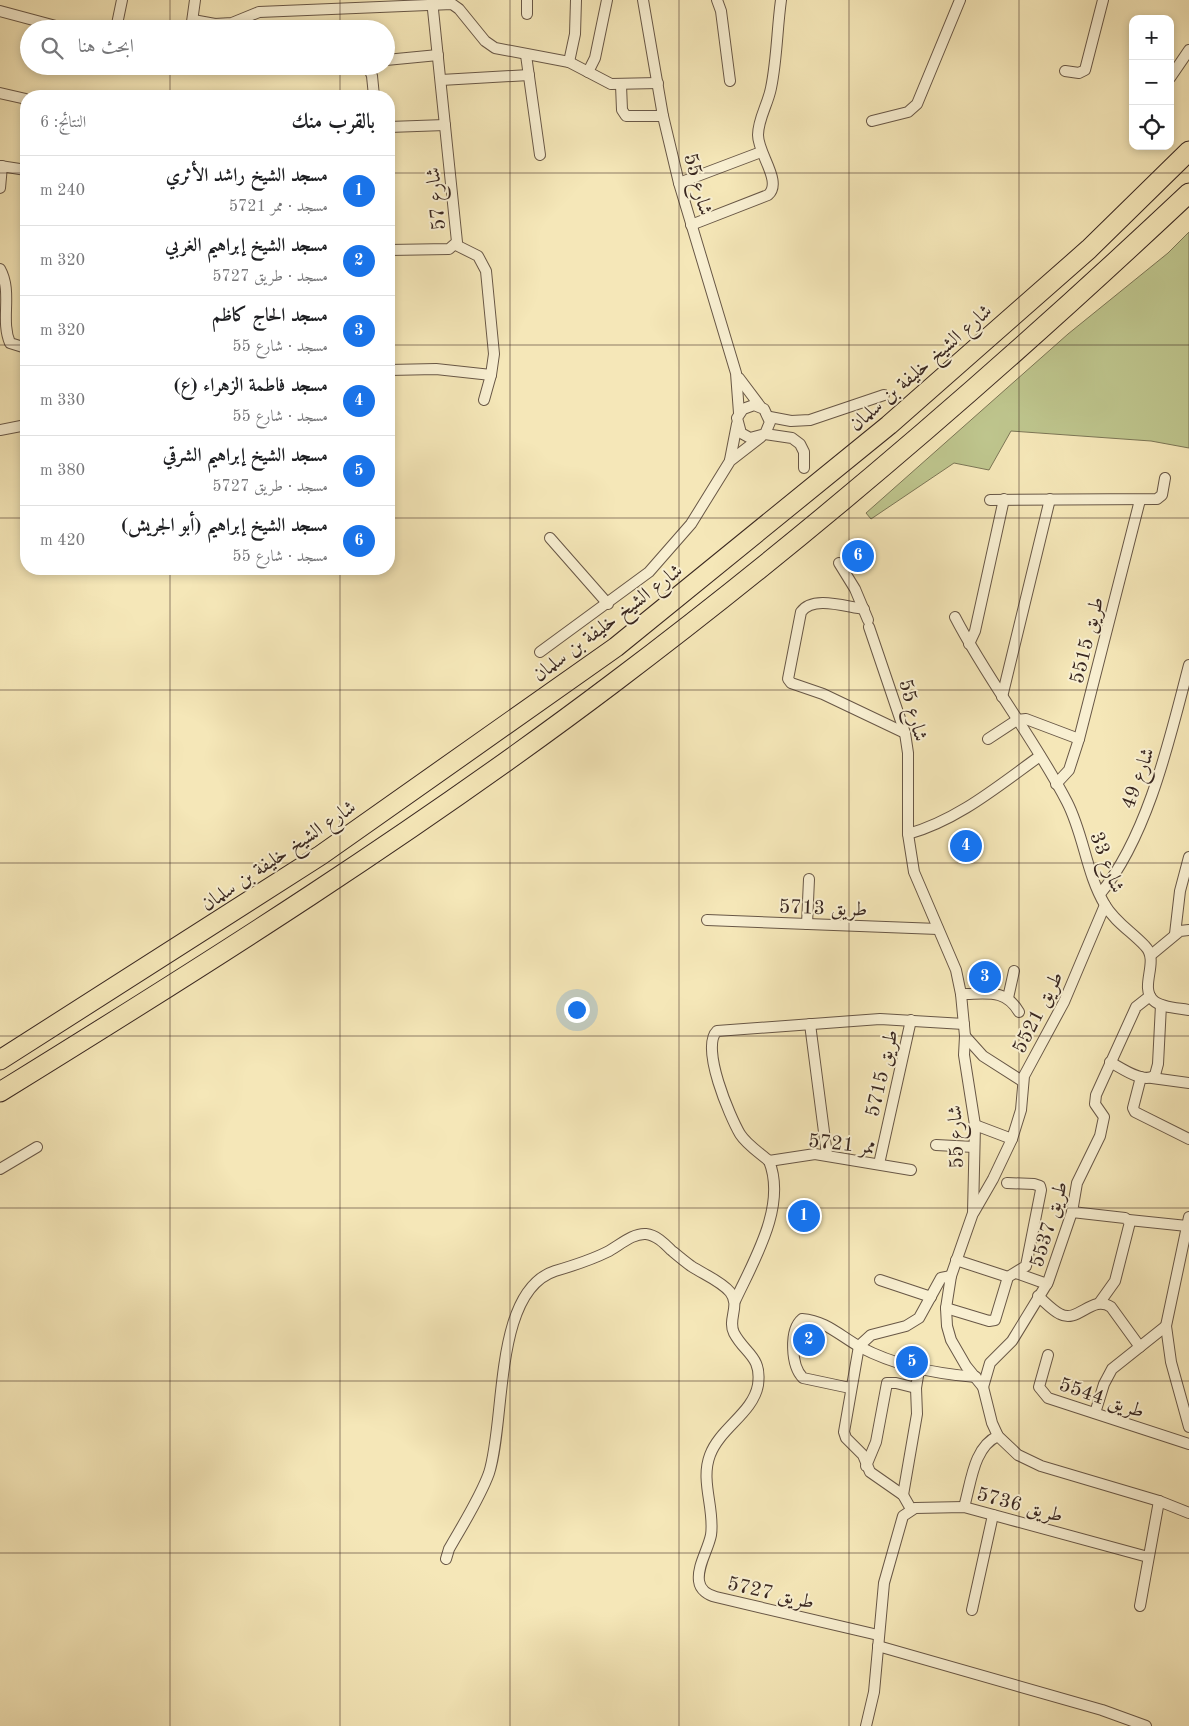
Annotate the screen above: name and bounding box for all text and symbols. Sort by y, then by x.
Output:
map controls [1129,15,1174,150]
button: + [1129,15,1174,60]
search box [20,20,395,75]
icon: search [38,34,66,62]
text: ابحث هنا [78,38,134,57]
button: − [1129,60,1174,105]
button: locate [1129,105,1174,150]
text: بالقرب منك [292,112,375,133]
text: النتائج: 6 [40,115,86,131]
street label: شارع 55 [673,151,715,219]
street label: شارع 57 [424,166,456,231]
text: مسجد الشيخ راشد الأثري [166,167,328,186]
text: 240 m [40,183,85,199]
text: 1 [354,183,364,199]
text: مسجد · ممر 5721 [229,199,328,215]
text: مسجد الشيخ إبراهيم الغربي [165,237,328,256]
text: 320 m [40,253,85,269]
text: 2 [354,253,364,269]
text: مسجد · طريق 5727 [212,269,328,285]
street label: شارع الشيخ خليفة بن سلمان [846,301,1000,440]
text: مسجد الحاج كاظم [212,307,328,326]
text: 320 m [40,323,85,339]
text: 3 [354,323,364,339]
text: مسجد · شارع 55 [232,339,328,355]
text: مسجد فاطمة الزهراء (ع) [173,377,328,396]
text: 330 m [40,393,85,409]
text: 4 [354,393,364,409]
text: مسجد · شارع 55 [232,409,328,425]
text: مسجد الشيخ إبراهيم الشرقي [163,447,328,466]
text: 380 m [40,463,85,479]
text: 5 [354,463,364,479]
text: مسجد · طريق 5727 [212,479,328,495]
text: مسجد الشيخ إبراهيم (أبو الجريش) [121,517,328,536]
text: 420 m [40,533,85,549]
text: 6 [354,533,364,549]
pin: 6 [842,537,874,575]
text: مسجد · شارع 55 [232,549,328,565]
street label: شارع الشيخ خليفة بن سلمان [530,561,690,691]
street label: طريق 5515 [1068,595,1109,686]
street label: شارع 55 [888,677,930,745]
street label: شارع 49 [1119,745,1165,814]
street label: شارع الشيخ خليفة بن سلمان [198,798,363,921]
pin: 4 [950,827,982,865]
street label: شارع 33 [1080,829,1127,898]
street label: طريق 5713 [778,897,868,922]
pin: 3 [969,958,1001,996]
street label: طريق 5521 [1010,969,1069,1057]
your location [564,997,590,1023]
street label: طريق 5715 [863,1028,904,1119]
street label: شارع 55 [946,1105,974,1169]
street label: ممر 5721 [807,1131,877,1159]
street label: طريق 5537 [1027,1179,1073,1270]
pin: 1 [788,1197,820,1235]
pin: 2 [793,1321,825,1359]
pin: 5 [896,1343,928,1381]
street label: طريق 5544 [1056,1375,1146,1424]
street label: طريق 5736 [974,1485,1065,1528]
street label: طريق 5727 [725,1574,816,1615]

